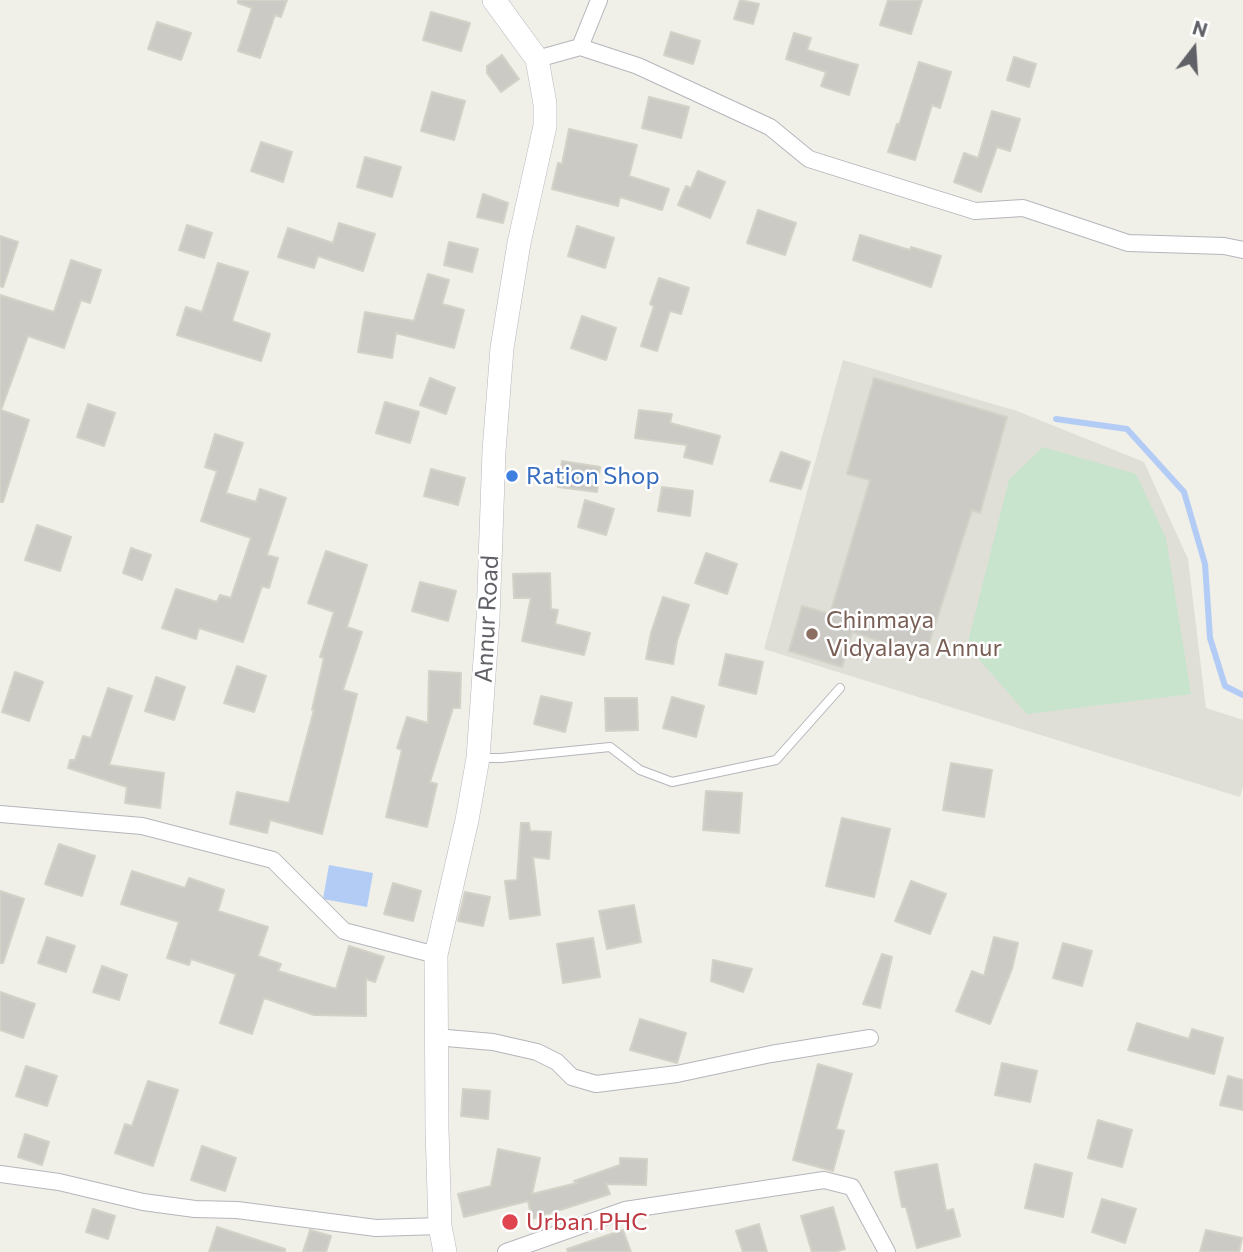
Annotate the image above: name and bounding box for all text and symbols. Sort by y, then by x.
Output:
north arrow [1159,14,1229,84]
text: N [1190,15,1210,42]
place label: Ration Shop [526,462,660,490]
marker: Ration Shop [504,468,520,484]
street label: Annur Road [469,554,505,684]
place label: Chinmaya Vidyalaya Annur [826,606,1002,662]
marker: Chinmaya Vidyalaya Annur [804,626,820,642]
place label: Urban PHC [526,1208,648,1236]
marker: Urban PHC [500,1212,520,1232]

